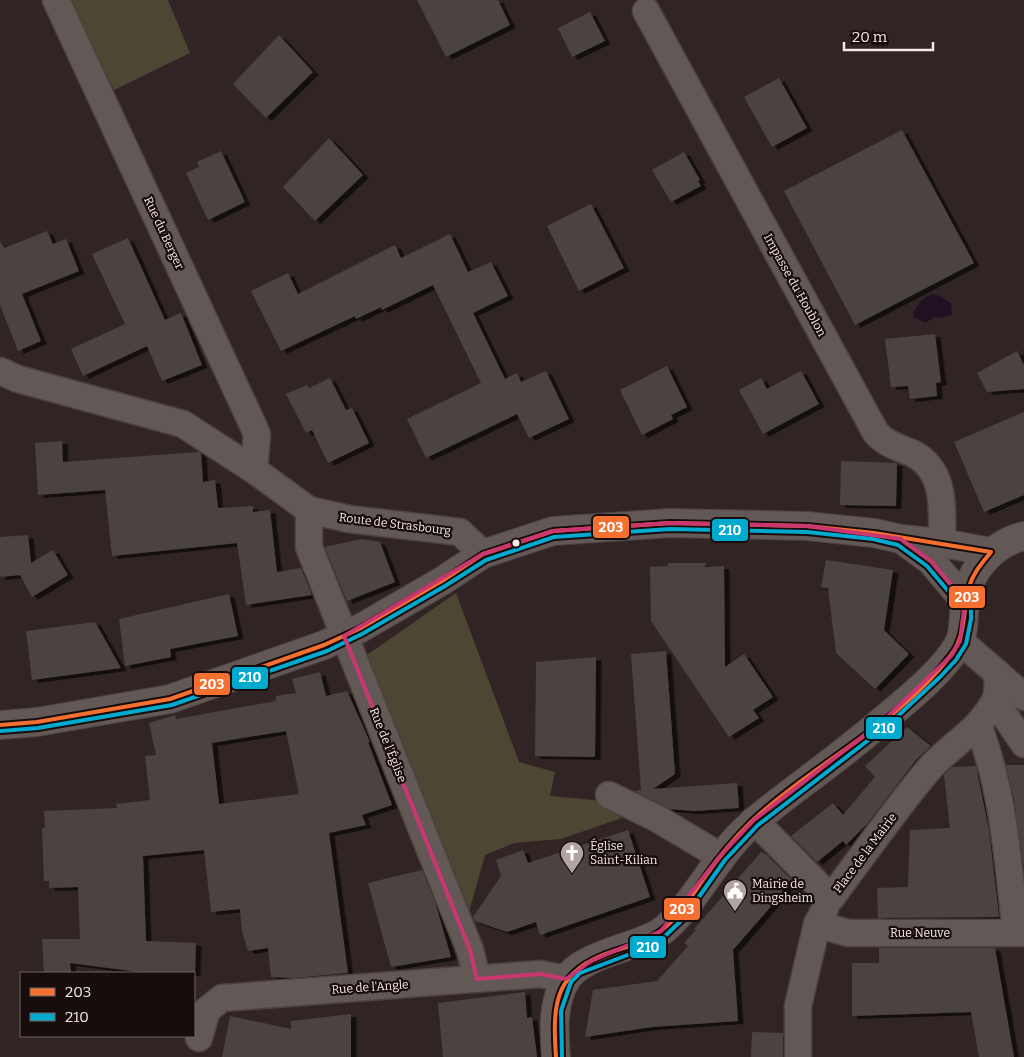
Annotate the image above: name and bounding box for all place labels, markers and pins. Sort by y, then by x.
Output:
unlabelled marker [511,538,521,548]
place label: Église Saint-Kilian [590,838,658,867]
church icon: Église Saint-Kilian [559,840,585,874]
place label: Mairie de Dingsheim [752,877,814,905]
public building icon: Mairie de Dingsheim [722,878,748,912]

